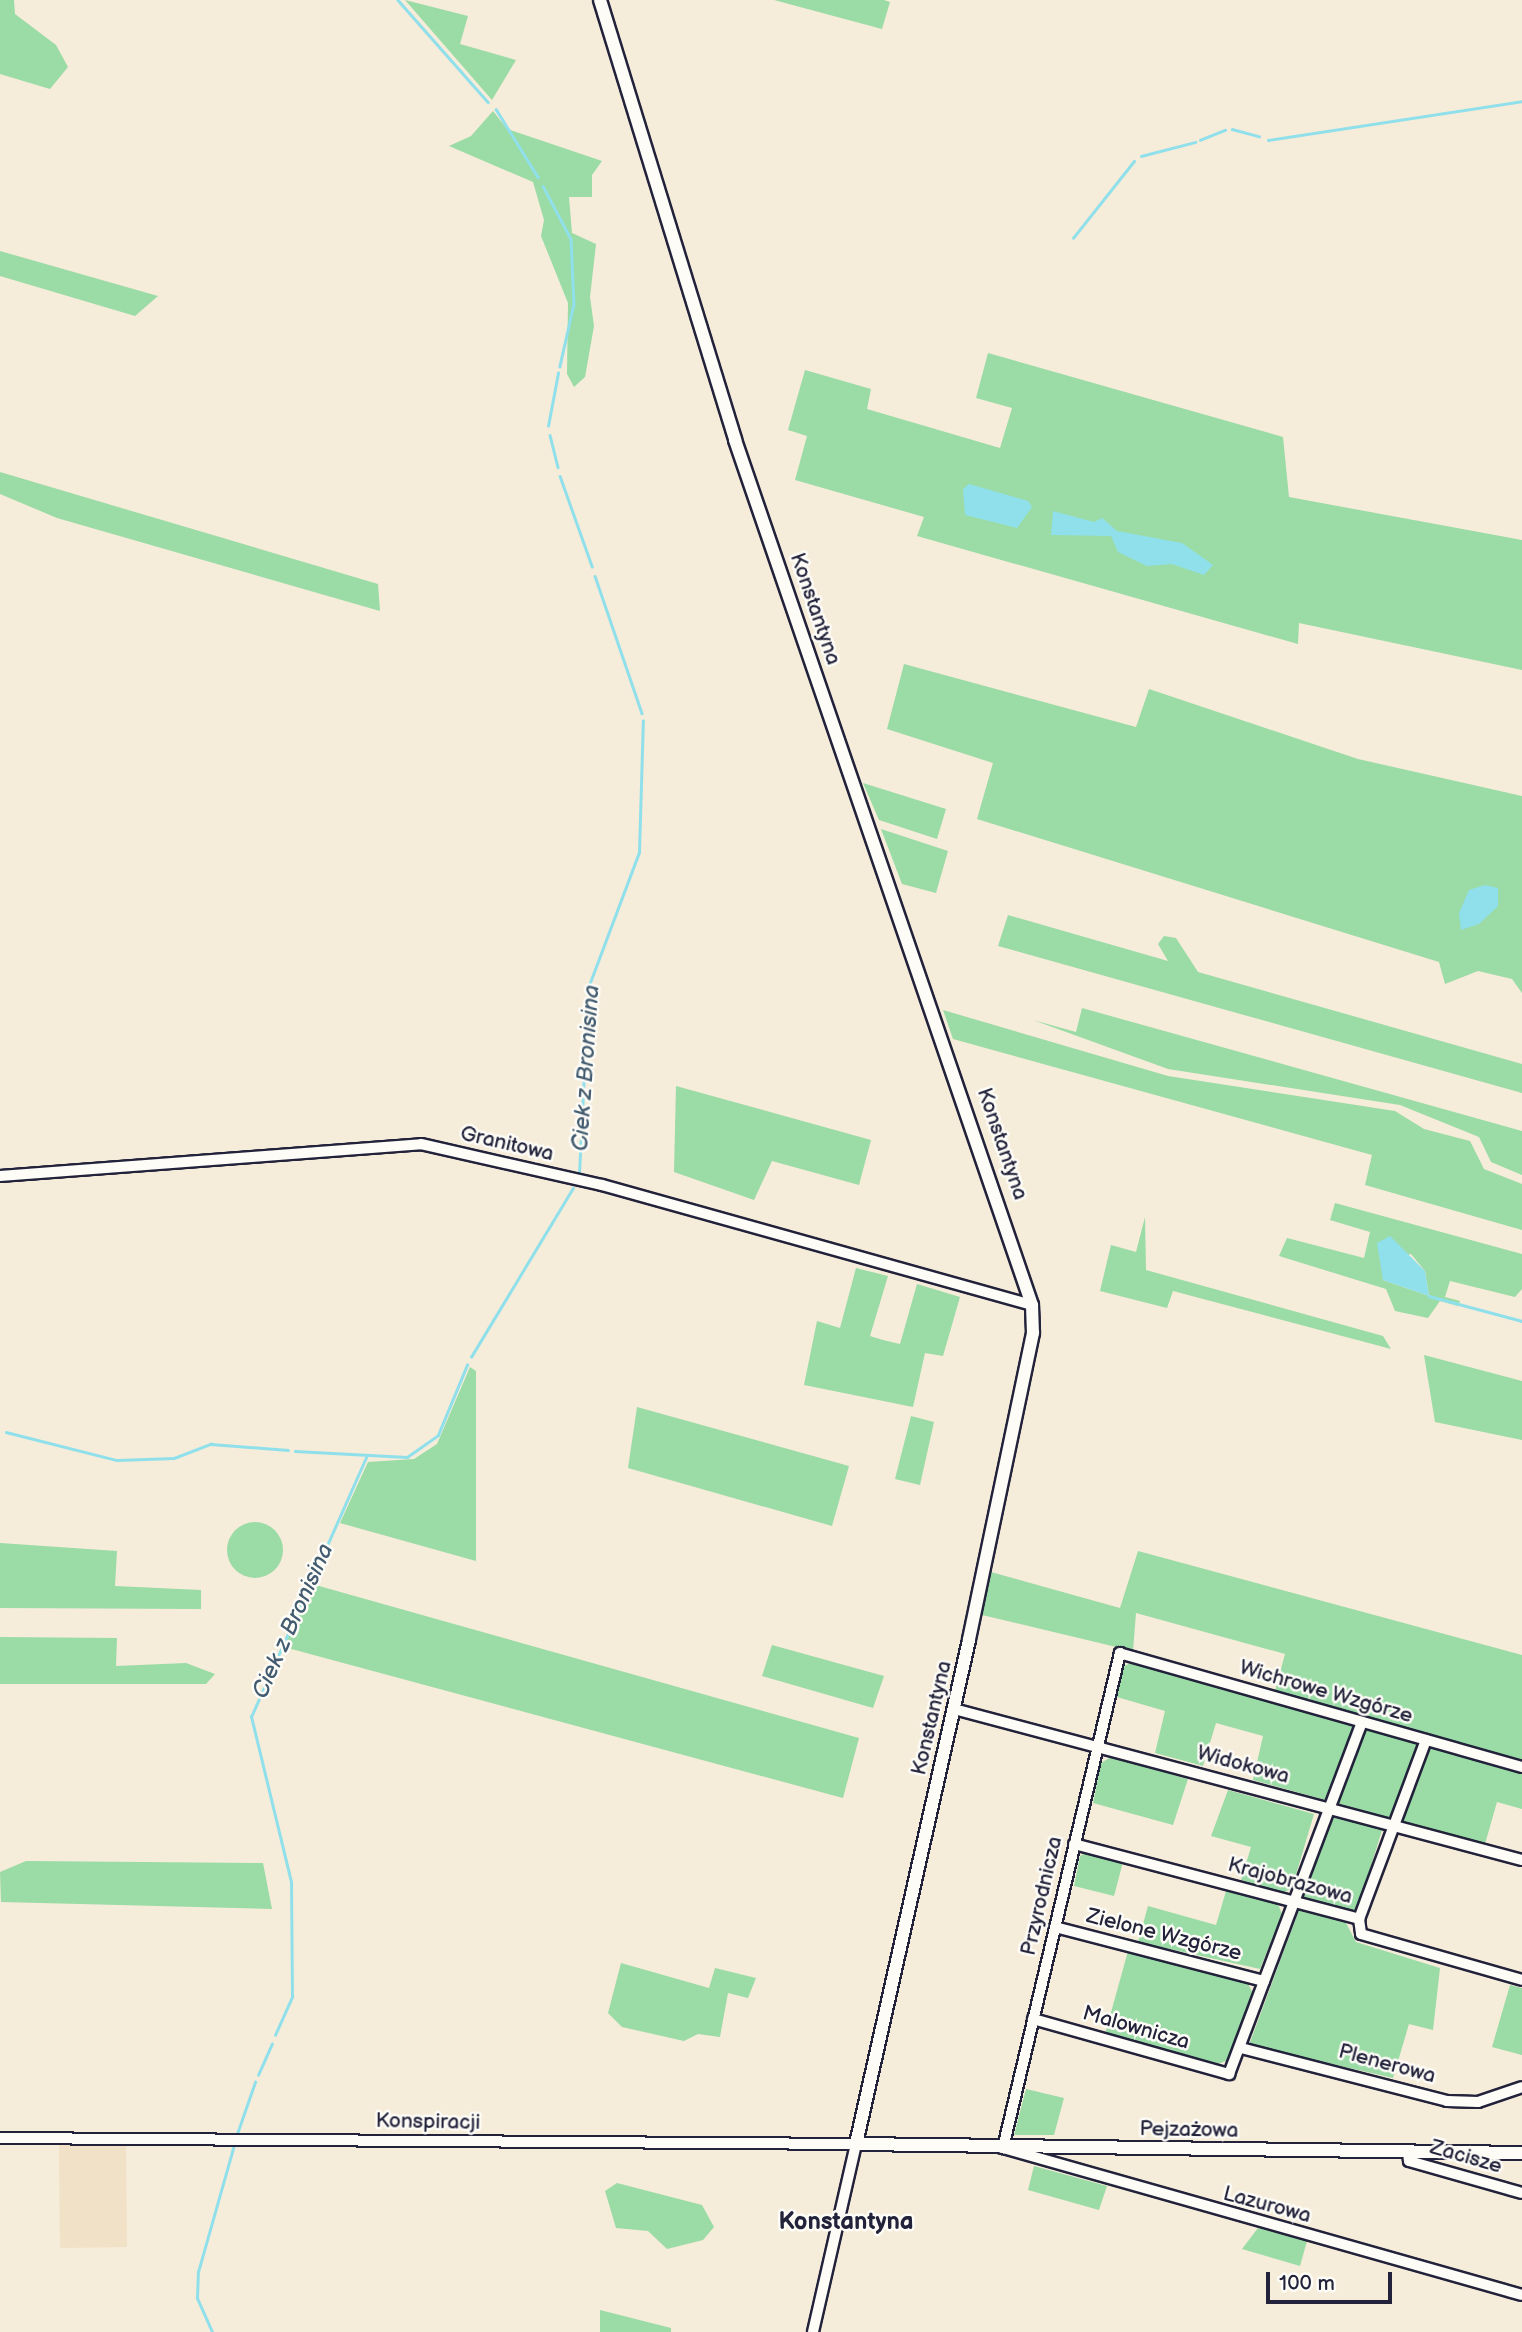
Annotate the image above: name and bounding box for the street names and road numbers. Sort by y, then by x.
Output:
street label: Konstantyna [784,550,846,668]
street label: Konstantyna [971,1085,1033,1203]
street label: Granitowa [458,1121,556,1167]
street label: Wichrowe Wzgórze [1236,1655,1416,1729]
street label: Konstantyna [907,1658,957,1778]
street label: Widokowa [1194,1741,1292,1789]
street label: Przyrodnicza [1016,1834,1068,1958]
street label: Krajobrazowa [1225,1852,1355,1910]
street label: Zielone Wzgórze [1083,1903,1245,1967]
street label: Malownicza [1080,2001,1192,2055]
street label: Plenerowa [1336,2039,1438,2089]
street label: Konspiracji [375,2108,481,2136]
street label: Pejzażowa [1139,2117,1239,2143]
street label: Zacisze [1427,2135,1505,2179]
street label: Lazurowa [1220,2181,1314,2229]

